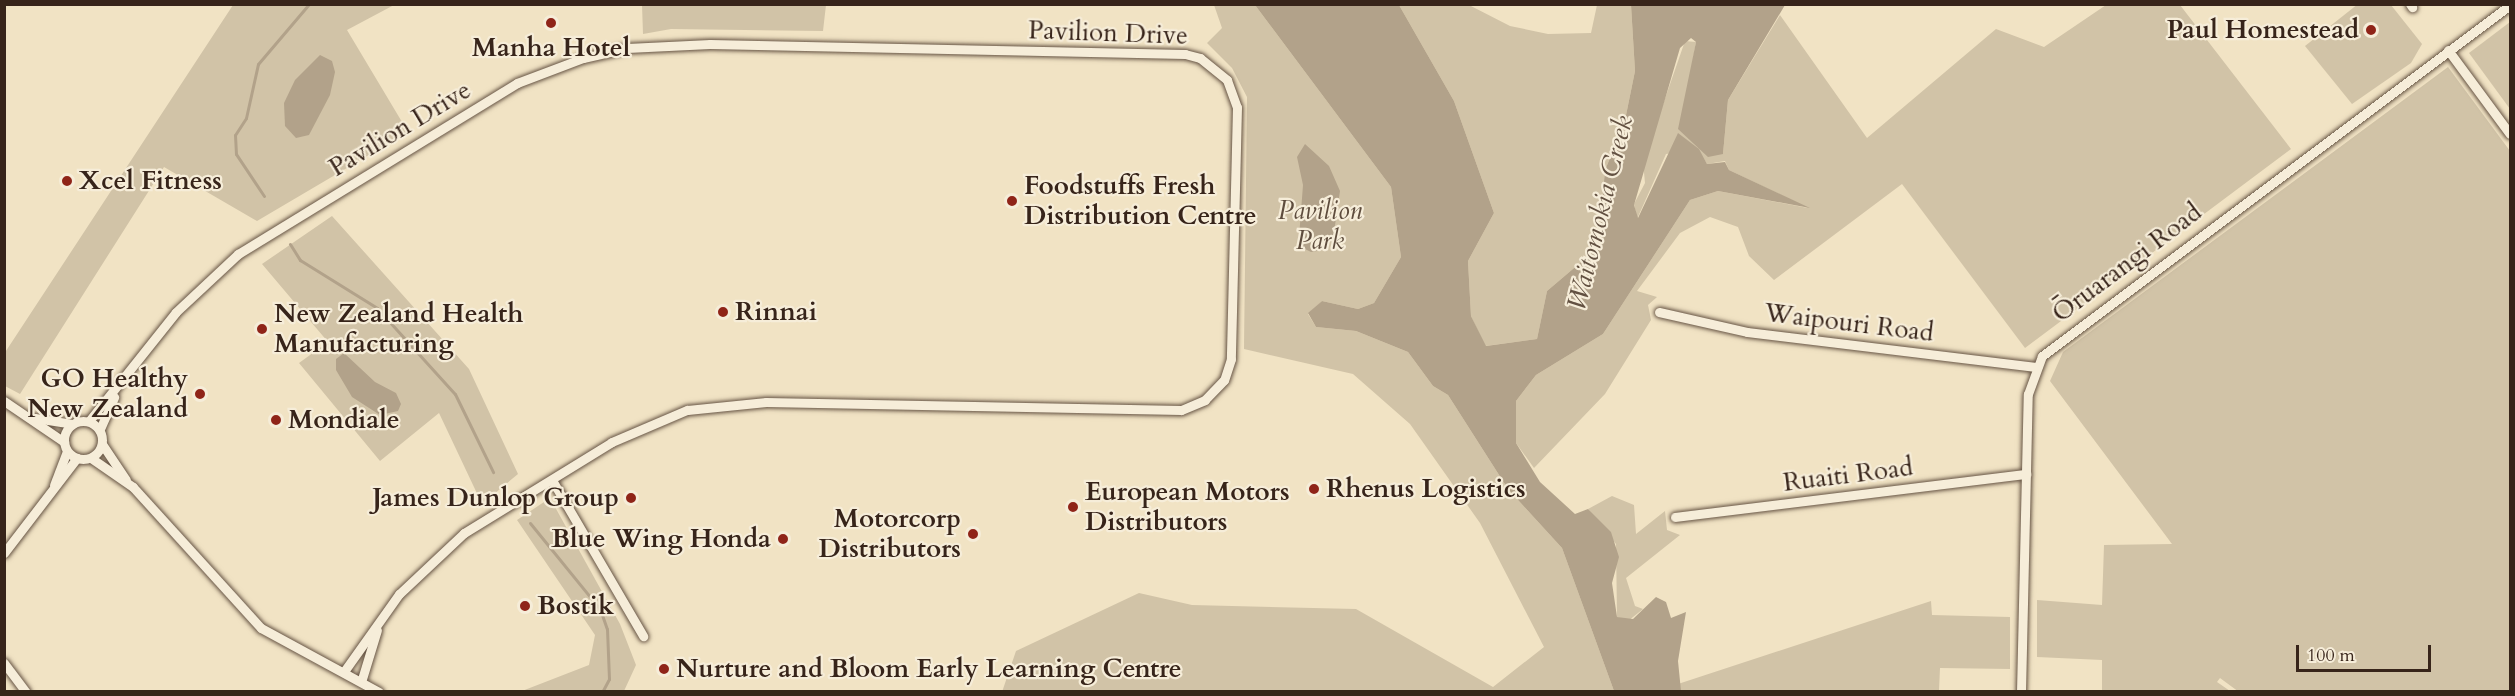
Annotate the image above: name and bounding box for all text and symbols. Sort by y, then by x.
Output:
place label: Paul Homestead [2167,14,2359,46]
street label: Pavilion Drive [1028,15,1188,51]
marker: Manha Hotel [544,16,558,30]
marker: Paul Homestead [2364,23,2378,37]
place label: Manha Hotel [472,32,630,64]
street label: Pavilion Drive [324,75,476,183]
water label: Waitomokia Creek [1560,112,1640,314]
place label: Xcel Fitness [79,165,222,197]
place label: Foodstuffs Fresh Distribution Centre [1024,170,1257,231]
marker: Xcel Fitness [60,174,74,188]
marker: Foodstuffs Fresh Distribution Centre [1005,194,1019,208]
park label: Pavilion Park [1278,195,1362,256]
street label: Ōruarangi Road [2046,197,2208,329]
place label: Rinnai [735,296,817,328]
street label: Waipouri Road [1763,297,1935,349]
place label: New Zealand Health Manufacturing [274,298,523,360]
marker: Rinnai [716,305,730,319]
marker: New Zealand Health Manufacturing [255,322,269,336]
place label: GO Healthy New Zealand [27,363,188,424]
marker: GO Healthy New Zealand [193,387,207,401]
place label: Mondiale [288,404,400,436]
marker: Mondiale [269,413,283,427]
street label: Ruaiti Road [1781,452,1915,498]
place label: Rhenus Logistics [1326,473,1526,505]
place label: European Motors Distributors [1085,476,1290,538]
place label: James Dunlop Group [372,482,619,514]
marker: Rhenus Logistics [1307,482,1321,496]
marker: James Dunlop Group [624,491,638,505]
marker: European Motors Distributors [1066,500,1080,514]
place label: Motorcorp Distributors [819,503,961,564]
place label: Blue Wing Honda [551,523,771,555]
marker: Motorcorp Distributors [966,527,980,541]
marker: Blue Wing Honda [776,532,790,546]
place label: Bostik [537,590,614,622]
marker: Bostik [518,599,532,613]
scale bar [2299,633,2434,671]
text: 100 m [2307,643,2355,668]
place label: Nurture and Bloom Early Learning Centre [676,653,1182,685]
marker: Nurture and Bloom Early Learning Centre [657,662,671,676]

